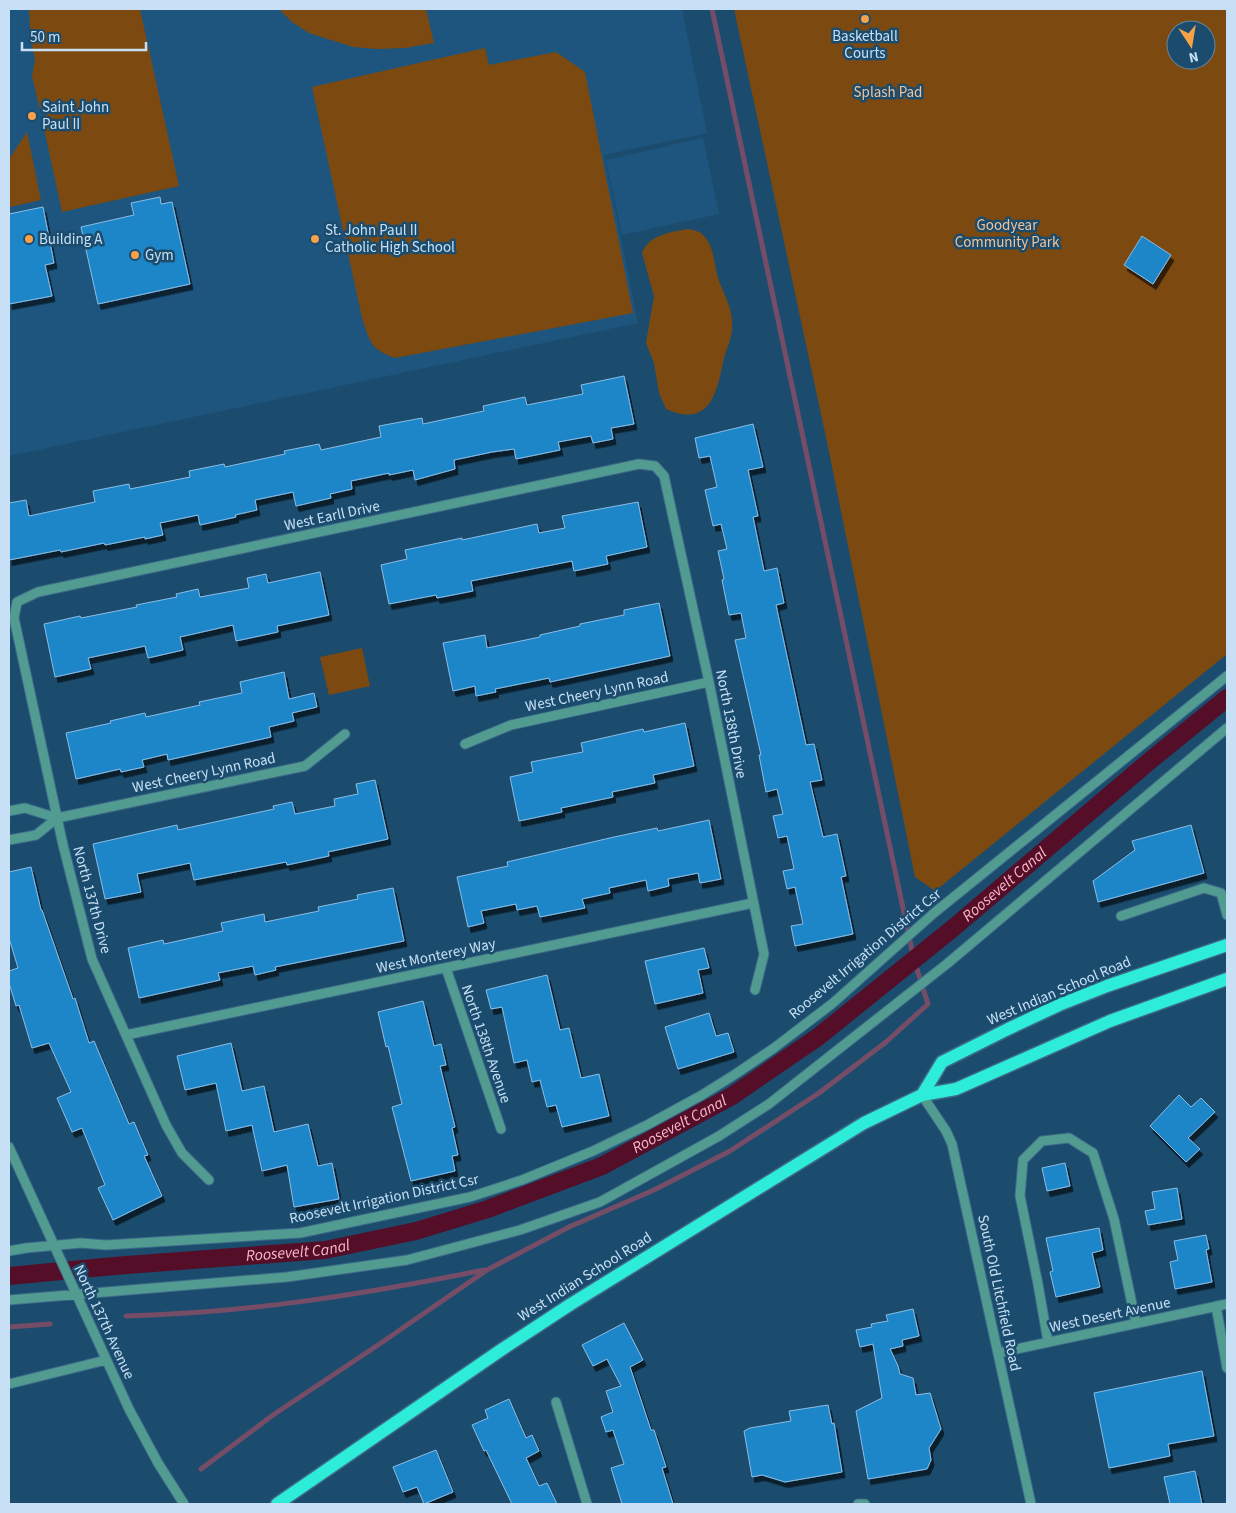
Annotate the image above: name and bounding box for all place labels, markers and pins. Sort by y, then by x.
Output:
marker: Basketball Courts [859,13,871,25]
place label: Basketball Courts [832,26,898,64]
place label: Saint John Paul II [42,97,109,135]
marker: Saint John Paul II [26,110,38,122]
place label: St. John Paul II Catholic High School [325,220,455,258]
place label: Building A [39,229,103,250]
marker: Building A [23,233,35,245]
marker: St. John Paul II Catholic High School [309,233,321,245]
place label: Gym [145,245,174,266]
marker: Gym [129,249,141,261]

